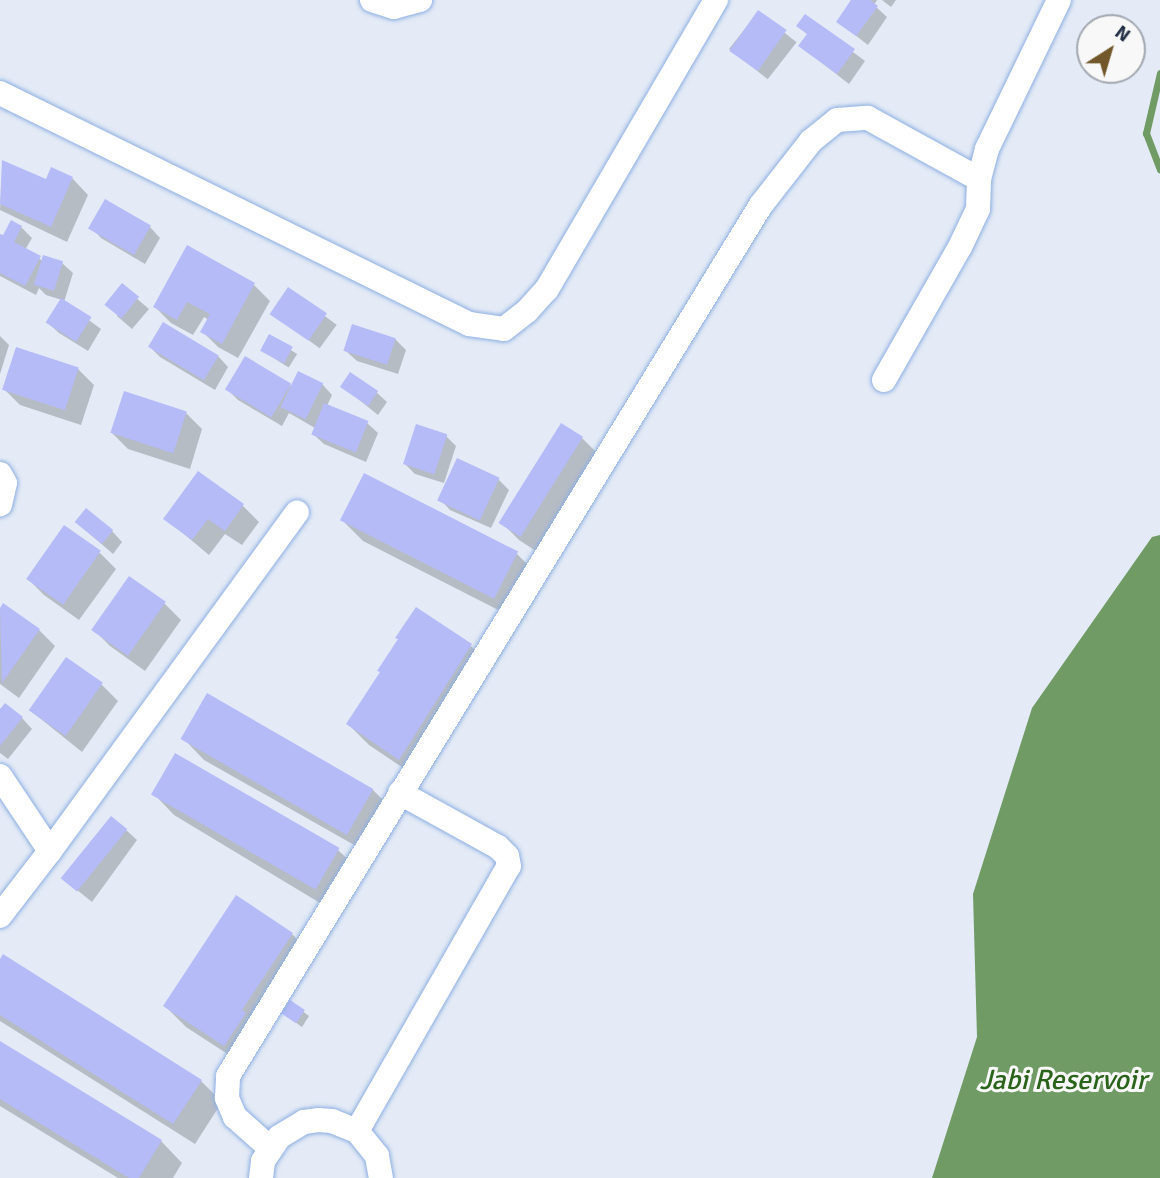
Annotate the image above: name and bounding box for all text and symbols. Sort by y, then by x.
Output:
north arrow [1076,14,1146,84]
text: N [1110,20,1135,47]
water label: Jabi Reservoir [979,1063,1147,1097]

